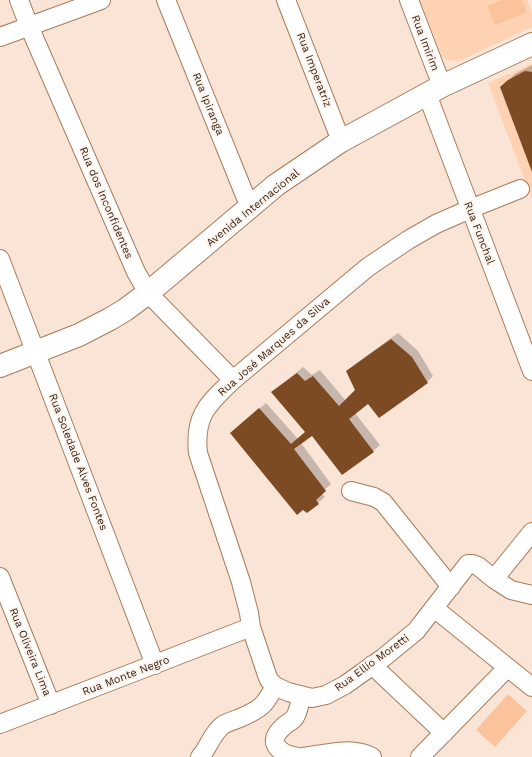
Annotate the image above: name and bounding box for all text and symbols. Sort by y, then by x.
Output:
street label: Rua Imirim [408,13,442,73]
street label: Rua Imperatriz [294,31,334,109]
street label: Rua Ipiranga [189,71,227,137]
street label: Rua dos Inconfidentes [76,145,136,261]
street label: Avenida Internacional [204,166,302,250]
street label: Rua Funchal [461,200,497,266]
street label: Rua José Marques da Silva [215,295,333,399]
street label: Rua Soledade Alves Fontes [46,392,110,532]
street label: Rua Oliveira Lima [6,606,54,698]
street label: Rua Ellio Moretti [332,632,412,694]
street label: Rua Monte Negro [81,653,171,699]

